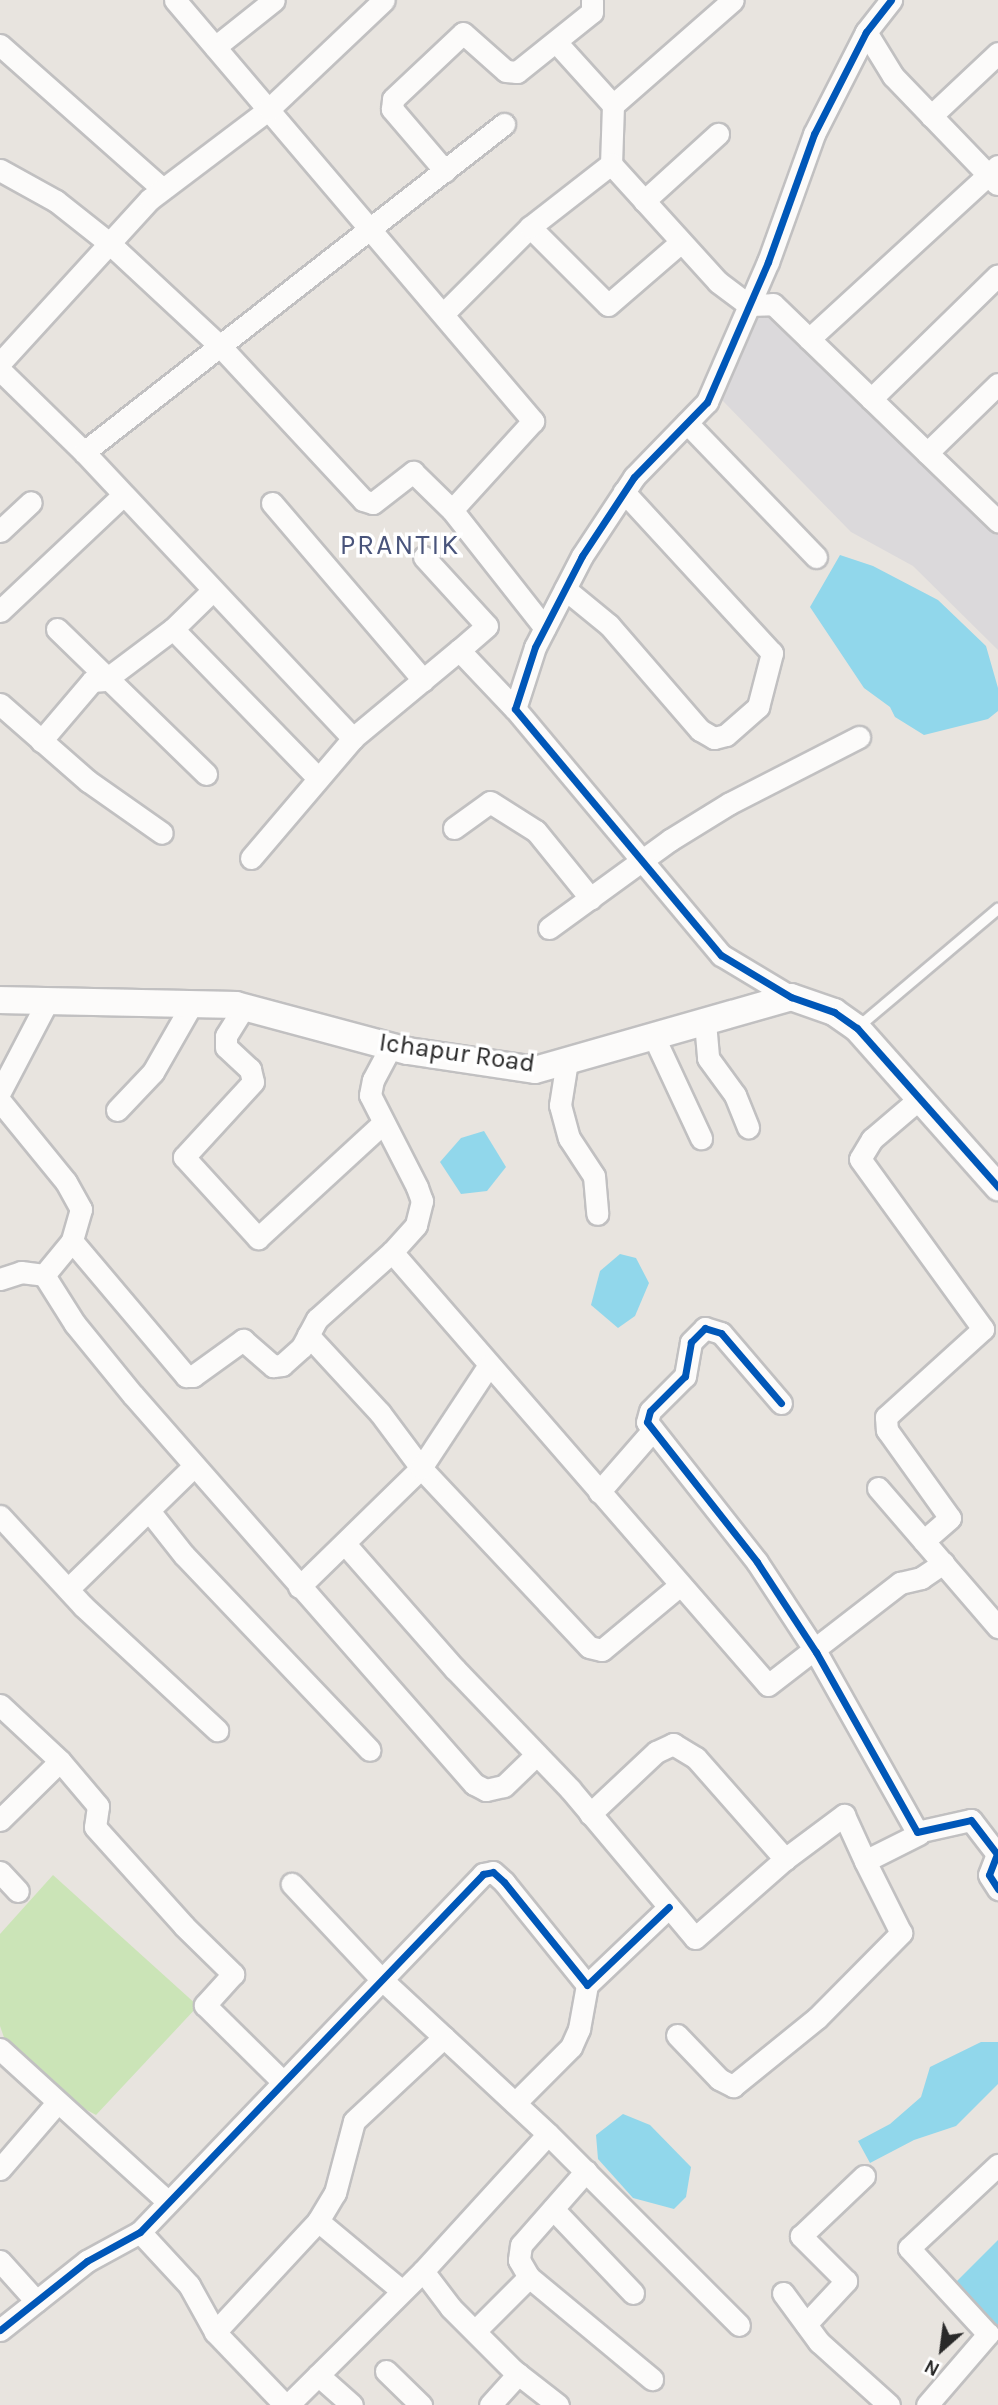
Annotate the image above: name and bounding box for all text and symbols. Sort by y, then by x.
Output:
district label: PRANTIK [341,528,459,562]
street label: Ichapur Road [377,1027,537,1079]
north arrow [907,2314,977,2384]
text: N [921,2355,943,2380]

